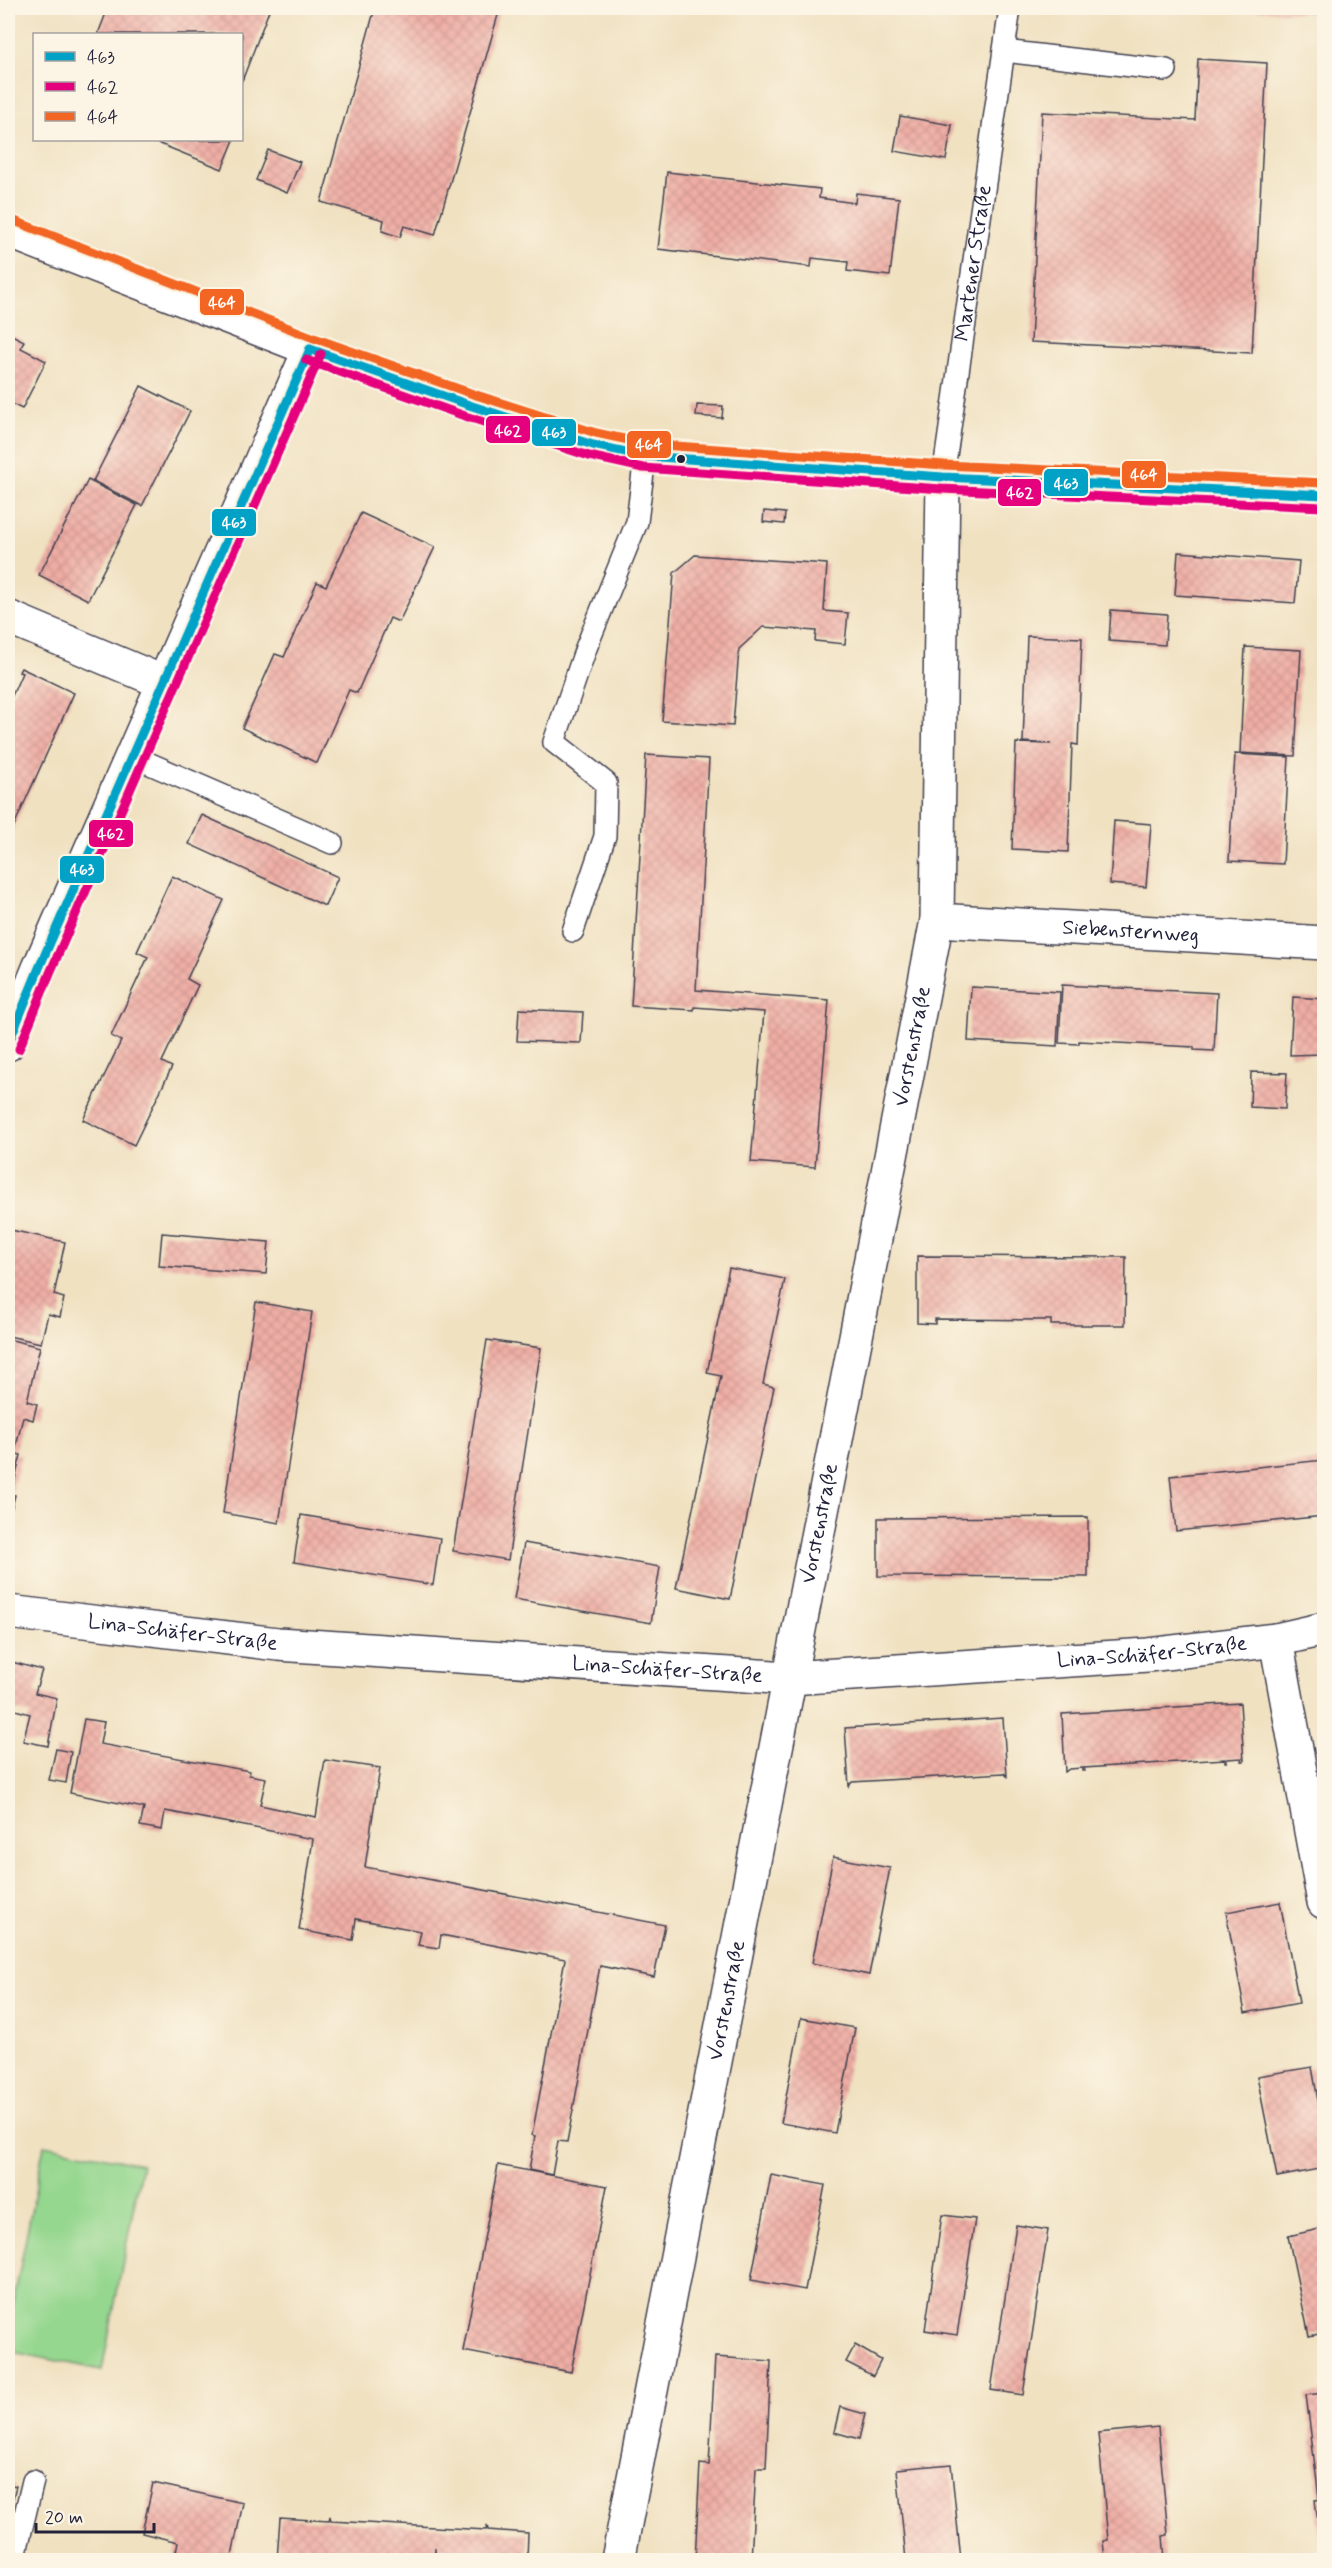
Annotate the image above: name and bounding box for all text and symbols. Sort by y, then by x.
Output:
legend [33,33,243,141]
text: 463 [87,46,115,70]
text: 462 [87,76,118,100]
text: 464 [87,106,118,130]
street label: Martener Straße [949,183,999,343]
line badge: 464 [199,288,245,316]
text: 464 [208,293,236,314]
line badge: 462 [485,415,531,444]
line badge: 463 [531,418,577,447]
text: 462 [494,421,522,442]
text: 463 [542,423,567,444]
line badge: 464 [626,430,672,459]
text: 464 [635,435,663,456]
unlabelled marker [675,453,687,465]
line badge: 464 [1121,460,1167,489]
text: 464 [1130,465,1158,486]
line badge: 463 [1043,468,1089,497]
text: 463 [1054,474,1079,495]
line badge: 462 [997,478,1042,507]
text: 462 [1006,483,1034,504]
line badge: 463 [211,508,257,537]
text: 463 [222,513,247,534]
line badge: 462 [88,819,134,848]
text: 462 [97,824,125,845]
line badge: 463 [59,855,105,884]
text: 463 [70,860,95,881]
street label: Siebensternweg [1062,913,1200,950]
street label: Vorstenstraße [887,984,938,1109]
street label: Vorstenstraße [794,1461,845,1586]
street label: Lina-Schäfer-Straße [86,1608,279,1658]
street label: Lina-Schäfer-Straße [1056,1630,1249,1675]
street label: Lina-Schäfer-Straße [571,1650,763,1690]
street label: Vorstenstraße [701,1938,752,2063]
scale bar [36,2496,154,2534]
text: 20 m [45,2506,83,2530]

